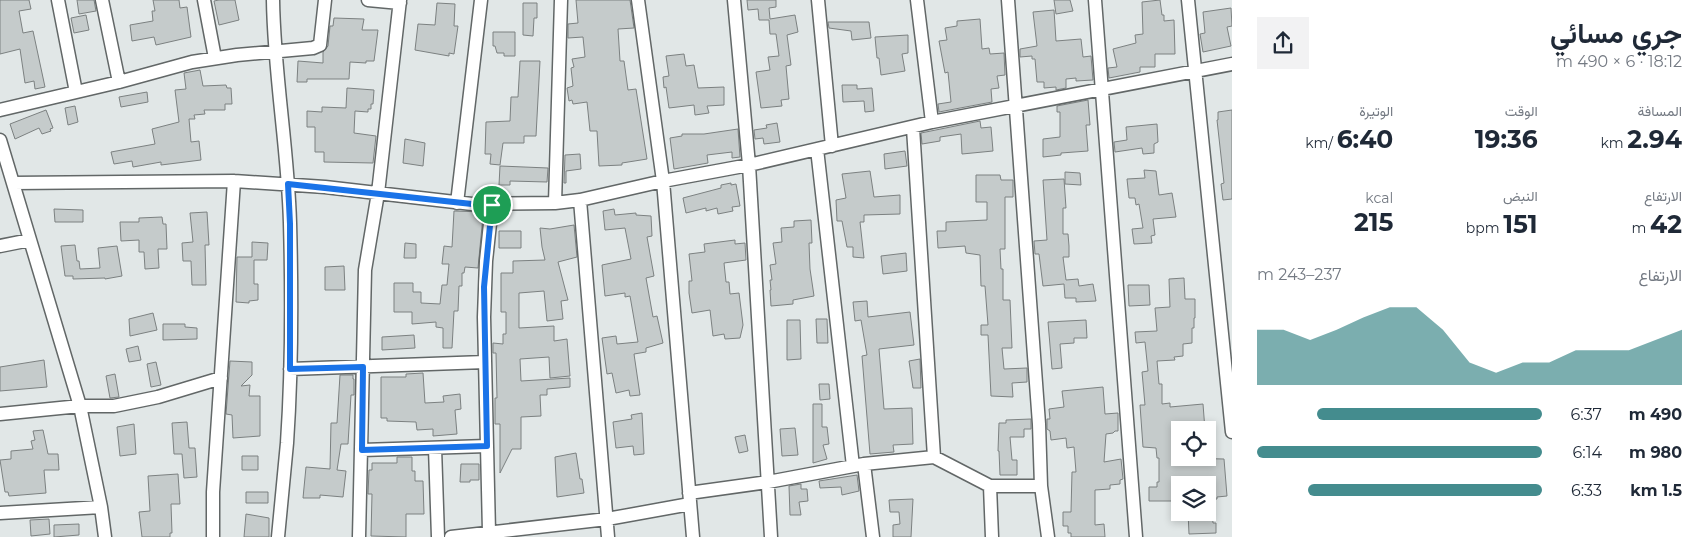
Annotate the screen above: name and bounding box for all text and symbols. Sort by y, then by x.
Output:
text: جري مسائي [1550,16,1682,50]
button: share [1257,17,1309,69]
text: 18:12 · 6 × 490 m [1556,52,1682,71]
text: الوتيرة [1359,102,1393,120]
text: الوقت [1505,102,1538,120]
text: المسافة [1638,102,1682,120]
text: 6:40 [1337,124,1393,154]
text: 19:36 [1475,124,1538,154]
text: 2.94 [1627,124,1682,154]
text: /km [1305,134,1337,152]
text: km [1601,134,1627,152]
pin [471,184,513,226]
text: النبض [1503,187,1538,205]
text: الارتفاع [1644,187,1682,205]
text: kcal [1365,189,1393,207]
icon: arrive [478,191,506,219]
text: 215 [1354,207,1393,237]
text: 151 [1503,209,1538,239]
text: 42 [1650,209,1682,239]
text: bpm [1466,219,1503,237]
text: m [1631,219,1650,237]
text: 237–243 m [1257,265,1342,284]
text: الارتفاع [1639,266,1682,285]
text: 6:37 [1571,405,1602,424]
text: 490 m [1629,405,1682,424]
map controls [1171,421,1216,521]
button: locate [1171,421,1216,466]
text: 6:14 [1573,443,1602,462]
text: 980 m [1629,443,1682,462]
button: layers [1171,476,1216,521]
text: 6:33 [1571,481,1602,500]
text: 1.5 km [1630,481,1682,500]

